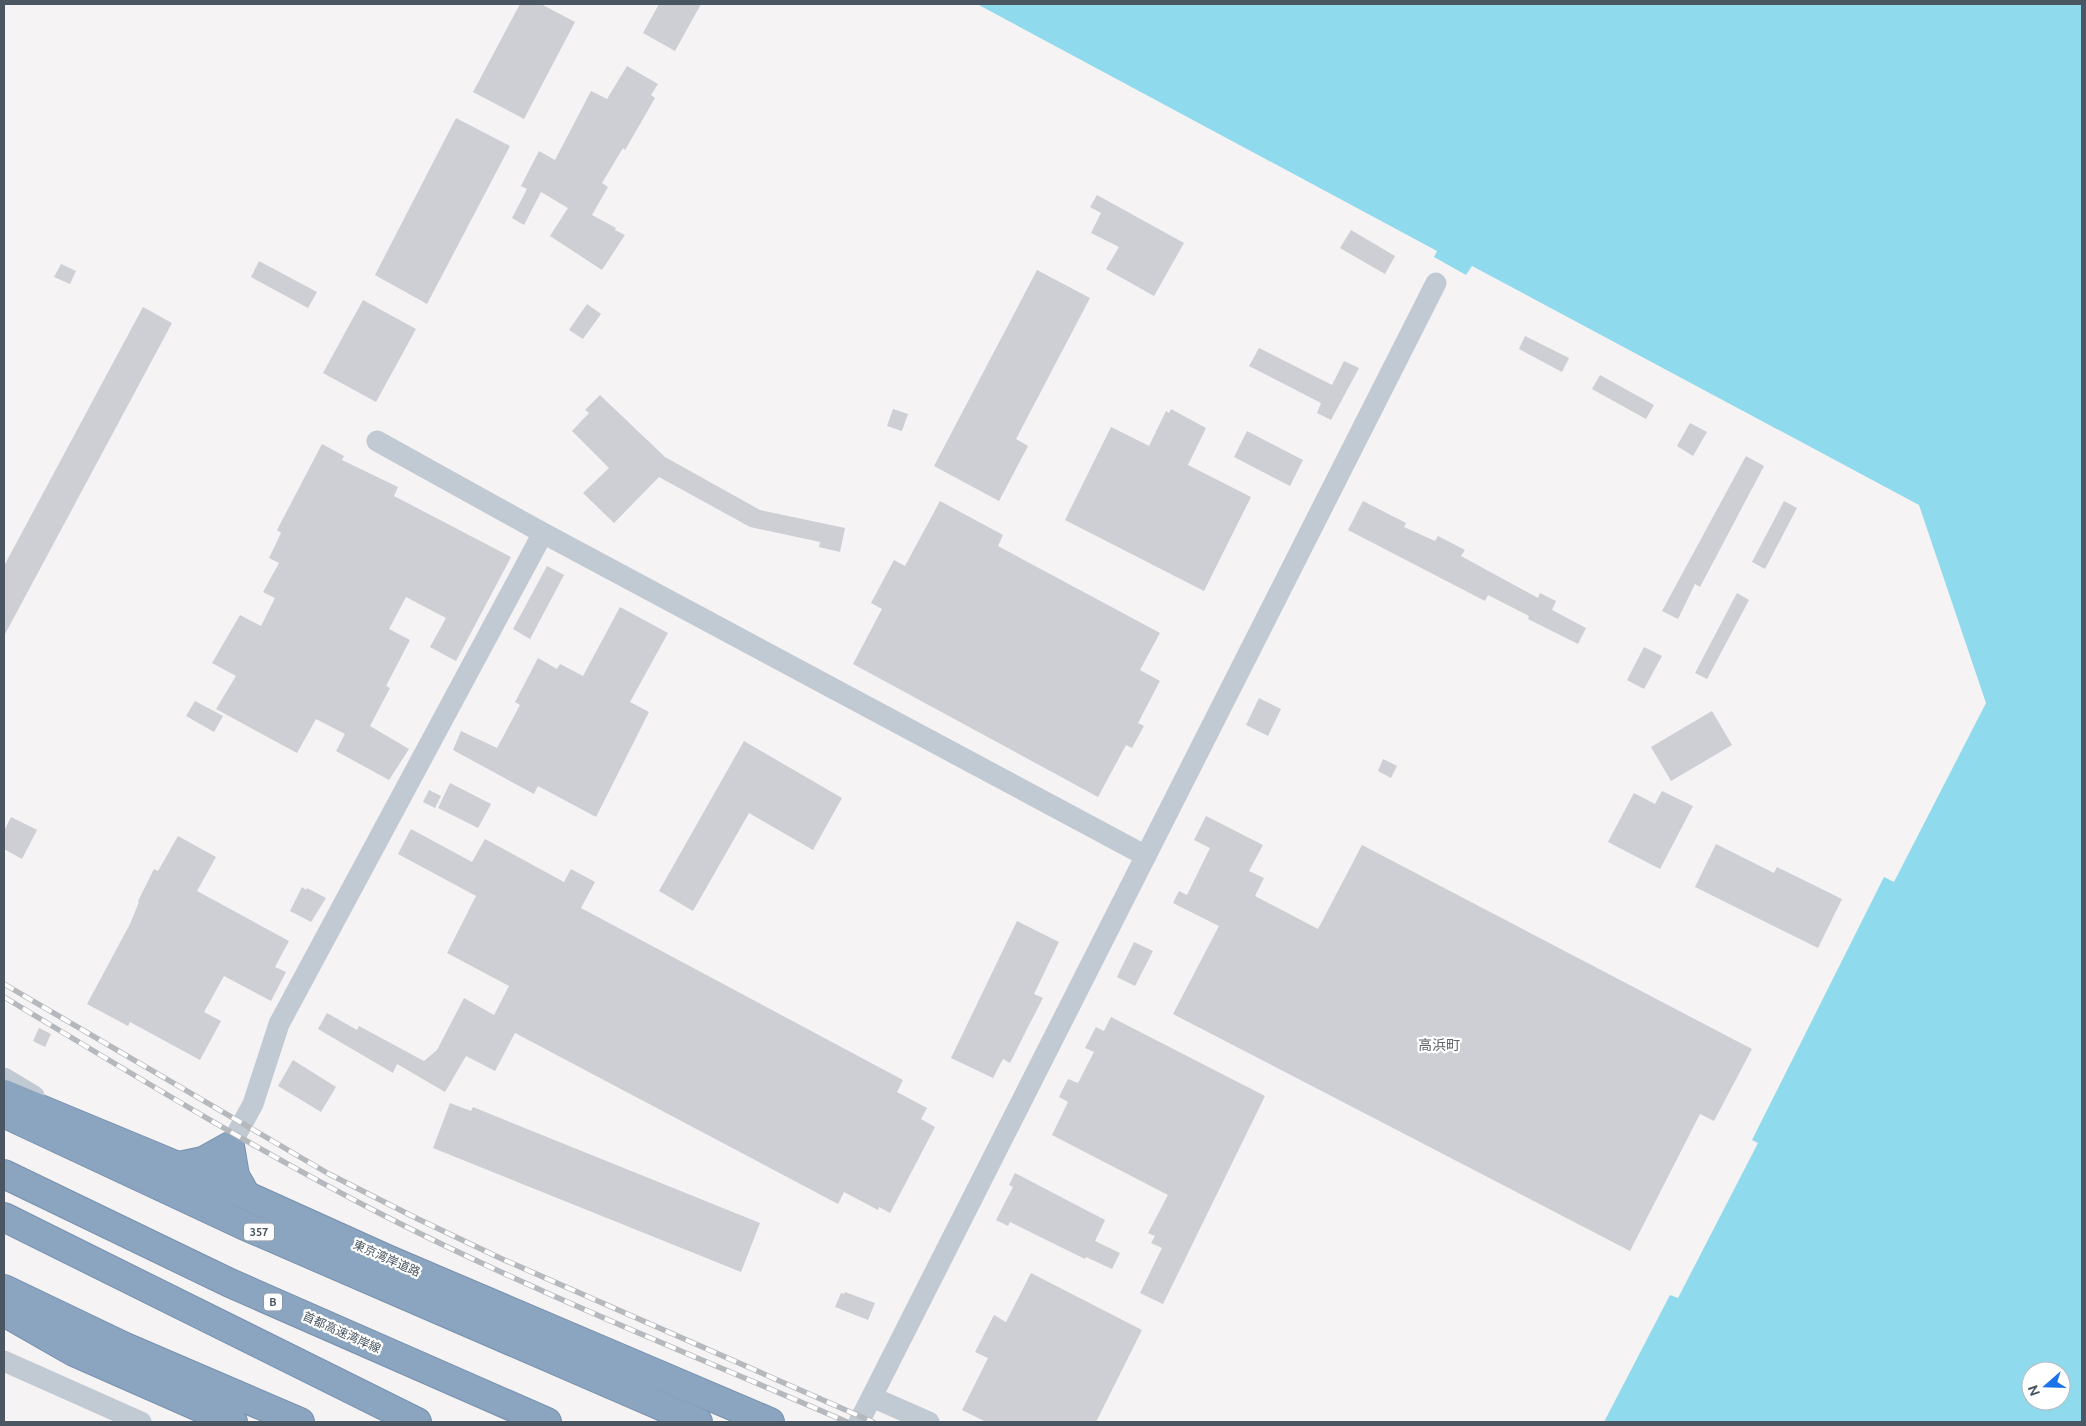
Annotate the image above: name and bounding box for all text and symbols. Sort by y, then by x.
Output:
district label: 高浜町 [1418,1037,1460,1053]
road number: 357 [244,1224,274,1240]
street label: 東京湾岸道路 [351,1237,423,1279]
road number: B [264,1294,282,1310]
street label: 首都高速湾岸線 [301,1309,383,1355]
north arrow [2021,1361,2071,1411]
text: N [2024,1383,2043,1398]

